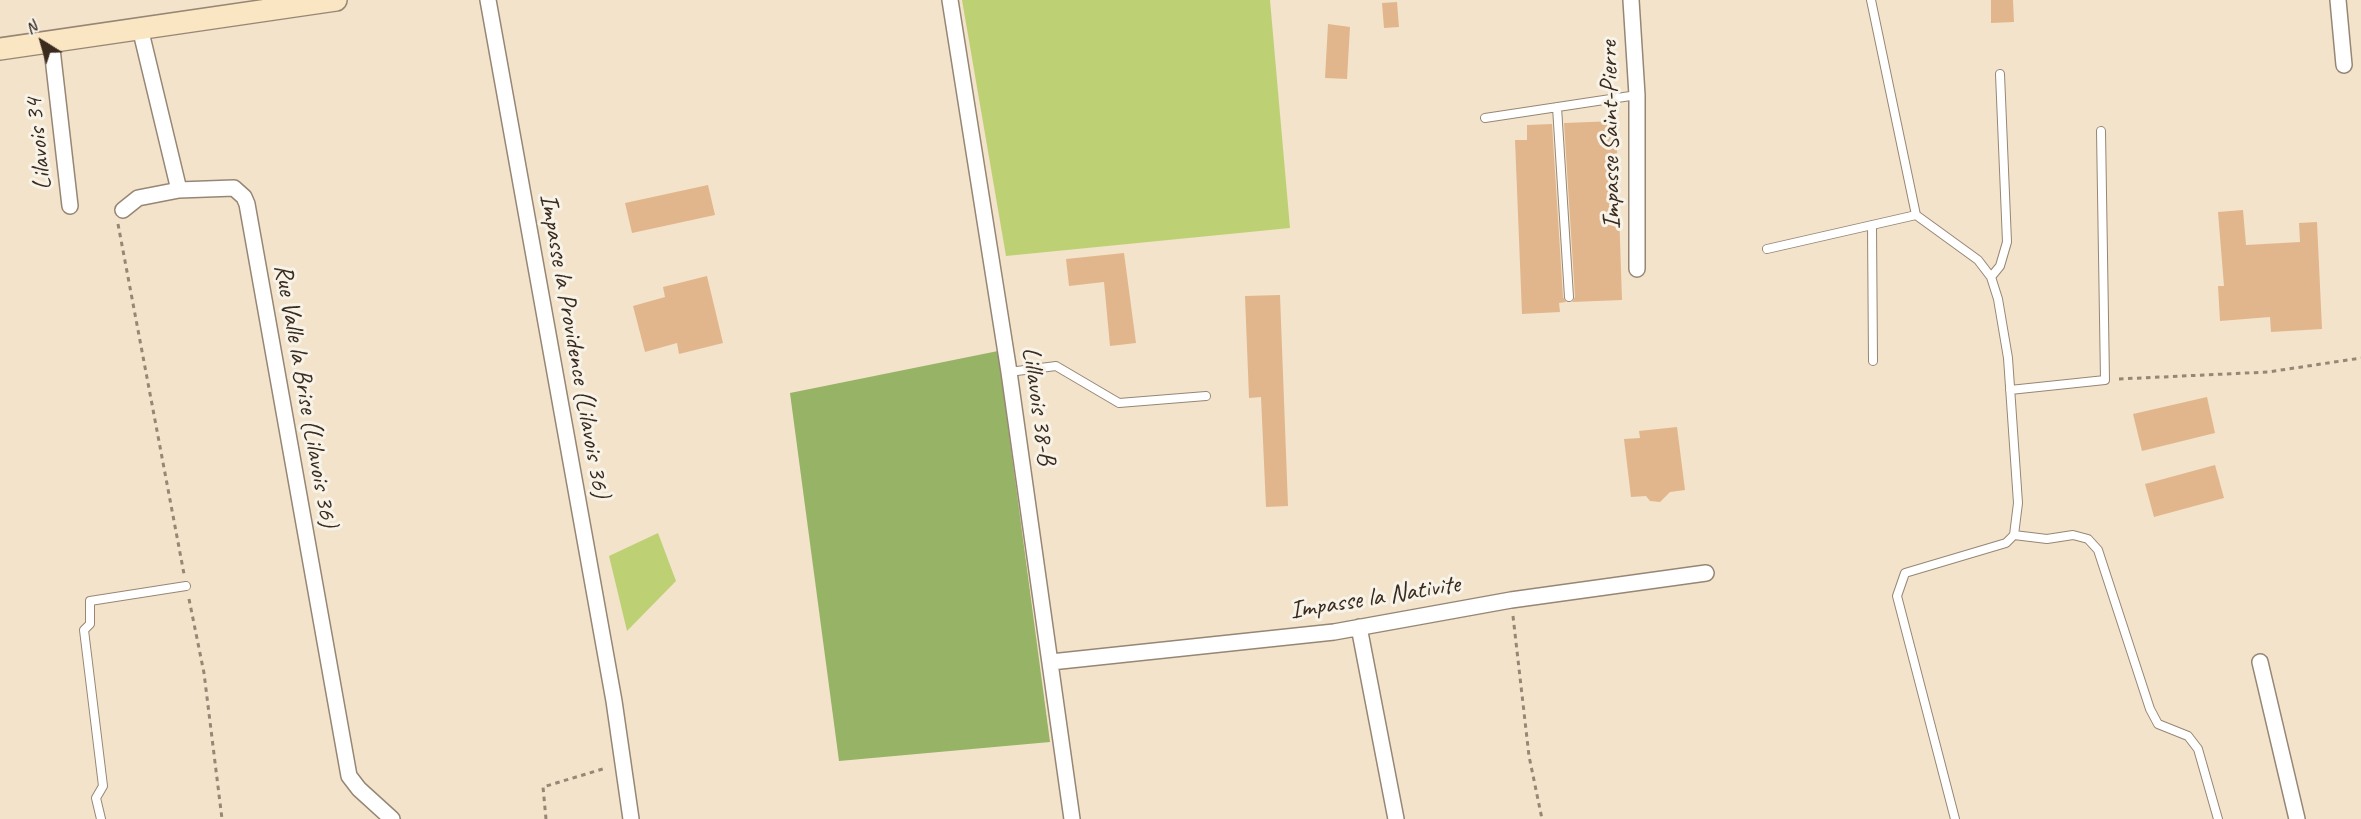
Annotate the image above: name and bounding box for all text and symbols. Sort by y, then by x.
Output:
north arrow [12,12,72,72]
text: N [21,17,41,39]
street label: Impasse Saint-Pierre [1594,40,1628,230]
street label: Lilavois 34 [19,97,59,191]
street label: Impasse la Providence (Lilavois 36) [532,191,616,501]
street label: Rue Valle la Brise (Lilavois 36) [266,262,344,530]
street label: Lillavois 38-B [1014,345,1062,467]
street label: Impasse la Nativite [1288,569,1462,627]

